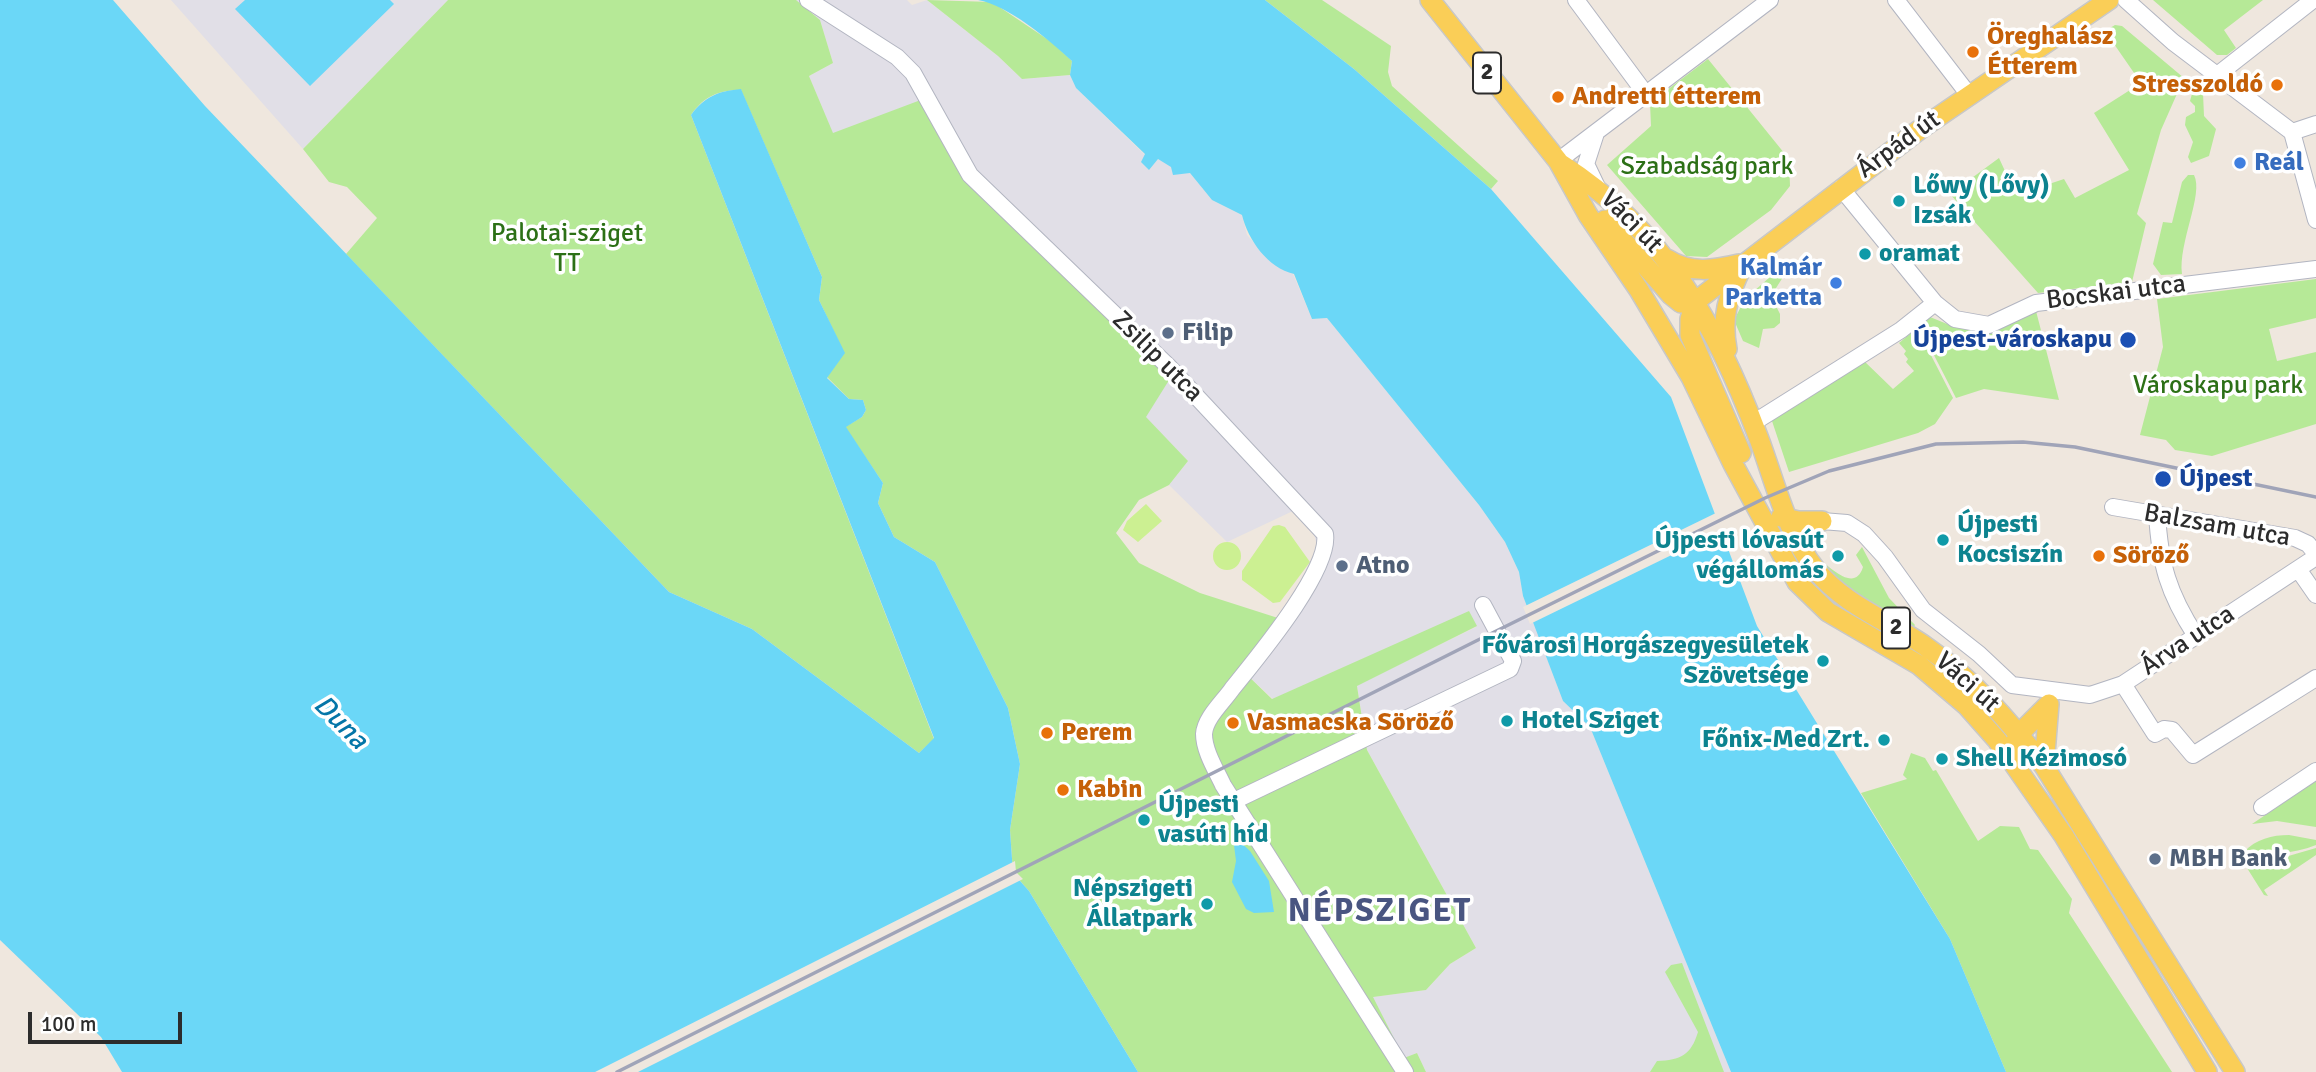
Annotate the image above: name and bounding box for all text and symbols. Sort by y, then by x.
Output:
place label: Öreghalász Étterem [1987,21,2113,82]
marker: Öreghalász Étterem [1965,44,1981,60]
road number: 2 [1473,52,1501,94]
place label: Stresszoldó [2132,69,2263,101]
marker: Stresszoldó [2269,77,2285,93]
place label: Andretti étterem [1572,81,1762,113]
marker: Andretti étterem [1550,89,1566,105]
street label: Árpád út [1851,104,1947,186]
place label: Reál [2254,147,2304,179]
park label: Szabadság park [1620,151,1794,183]
marker: Reál [2232,155,2248,171]
place label: Lőwy (Lővy) Izsák [1913,170,2050,232]
street label: Váci út [1594,184,1668,260]
marker: Lőwy (Lővy) Izsák [1891,193,1907,209]
park label: Palotai-sziget TT [491,218,643,280]
place label: oramat [1879,238,1960,270]
marker: oramat [1857,246,1873,262]
place label: Kalmár Parketta [1725,252,1822,314]
street label: Bocskai utca [2044,269,2188,317]
marker: Kalmár Parketta [1828,275,1844,291]
street label: Zsilip utca [1105,305,1209,409]
place label: Filip [1182,317,1233,349]
place label: Újpest-városkapu [1913,324,2112,356]
marker: Filip [1160,325,1176,341]
marker: Újpest-városkapu [2118,330,2138,350]
park label: Városkapu park [2133,370,2303,402]
place label: Újpest [2179,463,2253,495]
marker: Újpest [2153,469,2173,489]
street label: Balzsam utca [2141,498,2293,554]
place label: Újpesti Kocsiszín [1957,509,2063,570]
place label: Újpesti lóvasút végállomás [1654,525,1824,586]
marker: Újpesti Kocsiszín [1935,532,1951,548]
place label: Söröző [2113,540,2189,572]
marker: Újpesti lóvasút végállomás [1830,548,1846,564]
marker: Söröző [2091,548,2107,564]
place label: Atno [1356,550,1410,582]
marker: Atno [1334,558,1350,574]
street label: Árva utca [2135,599,2241,683]
road number: 2 [1882,608,1910,648]
place label: Fővárosi Horgászegyesületek Szövetsége [1482,630,1809,692]
street label: Váci út [1928,646,2006,720]
marker: Fővárosi Horgászegyesületek Szövetsége [1815,653,1831,669]
water label: Duna [306,689,374,757]
place label: Hotel Sziget [1521,705,1659,737]
place label: Vasmacska Söröző [1247,707,1454,739]
marker: Hotel Sziget [1499,713,1515,729]
marker: Vasmacska Söröző [1225,715,1241,731]
place label: Perem [1061,717,1133,749]
place label: Főnix-Med Zrt. [1702,724,1870,756]
marker: Perem [1039,725,1055,741]
marker: Főnix-Med Zrt. [1876,732,1892,748]
place label: Shell Kézimosó [1956,743,2127,775]
marker: Shell Kézimosó [1934,751,1950,767]
place label: Kabin [1077,774,1142,806]
marker: Kabin [1055,782,1071,798]
place label: Újpesti vasúti híd [1158,789,1269,850]
marker: Újpesti vasúti híd [1136,812,1152,828]
place label: MBH Bank [2169,843,2287,875]
marker: MBH Bank [2147,851,2163,867]
place label: Népszigeti Állatpark [1073,873,1193,934]
district label: NÉPSZIGET [1289,892,1471,932]
marker: Népszigeti Állatpark [1199,896,1215,912]
scale bar [32,998,186,1042]
text: 100 m [41,1011,96,1037]

